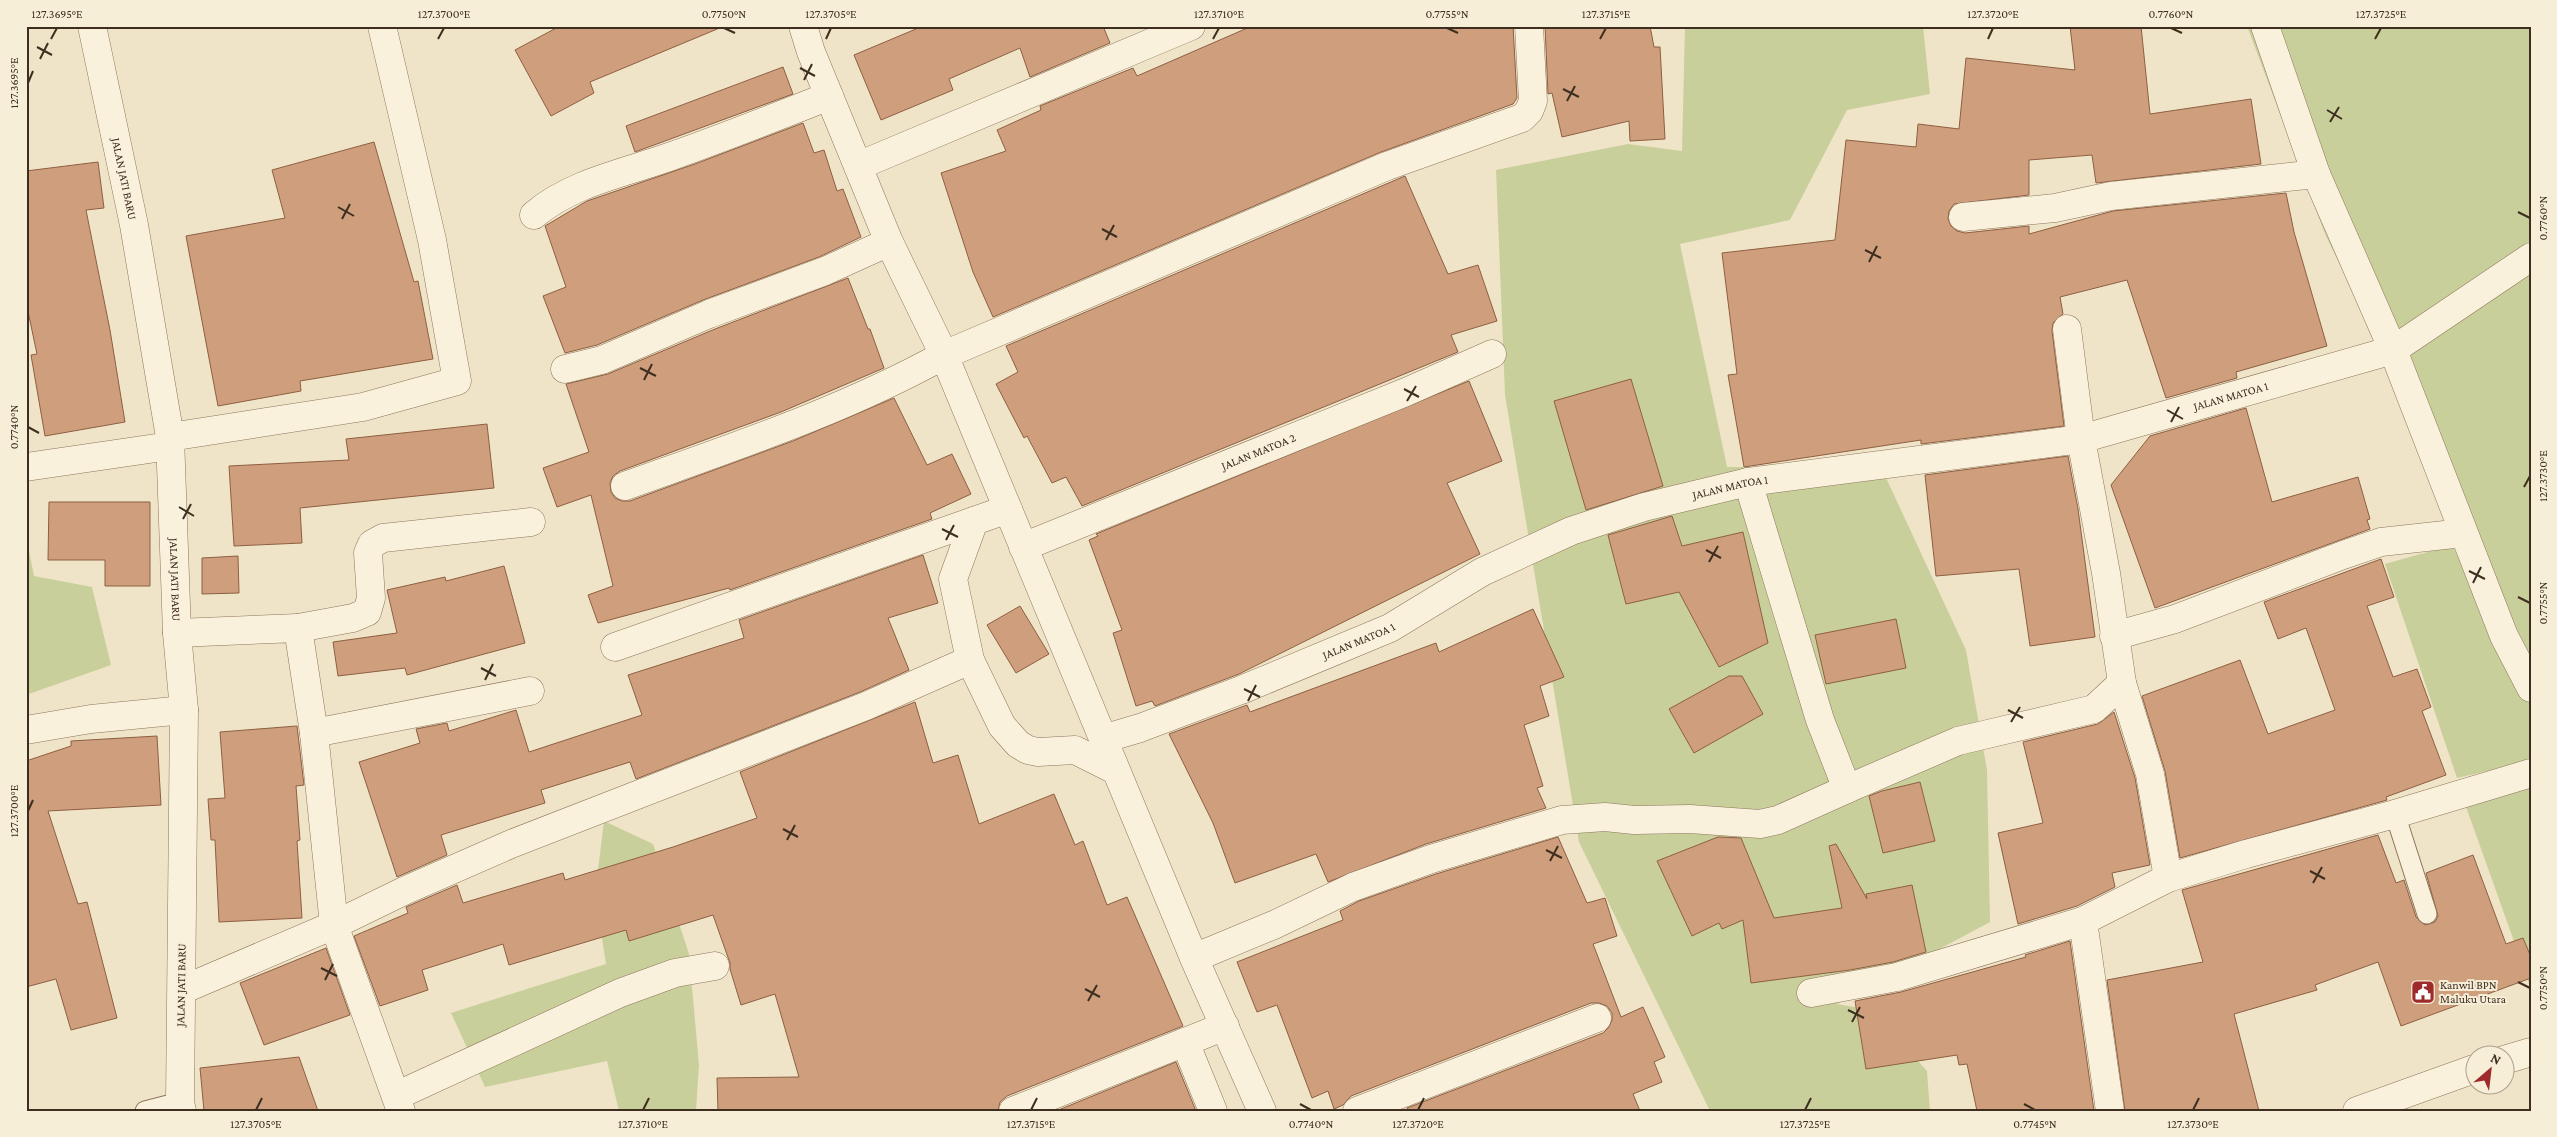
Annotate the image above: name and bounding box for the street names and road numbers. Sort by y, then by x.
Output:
street label: JALAN JATI BARU [109,135,140,221]
street label: JALAN MATOA 1 [2191,379,2270,414]
street label: JALAN MATOA 2 [1218,430,1298,473]
street label: JALAN MATOA 1 [1690,472,1769,502]
street label: JALAN JATI BARU [167,537,184,622]
street label: JALAN MATOA 1 [1319,620,1398,663]
street label: JALAN JATI BARU [173,943,189,1028]

